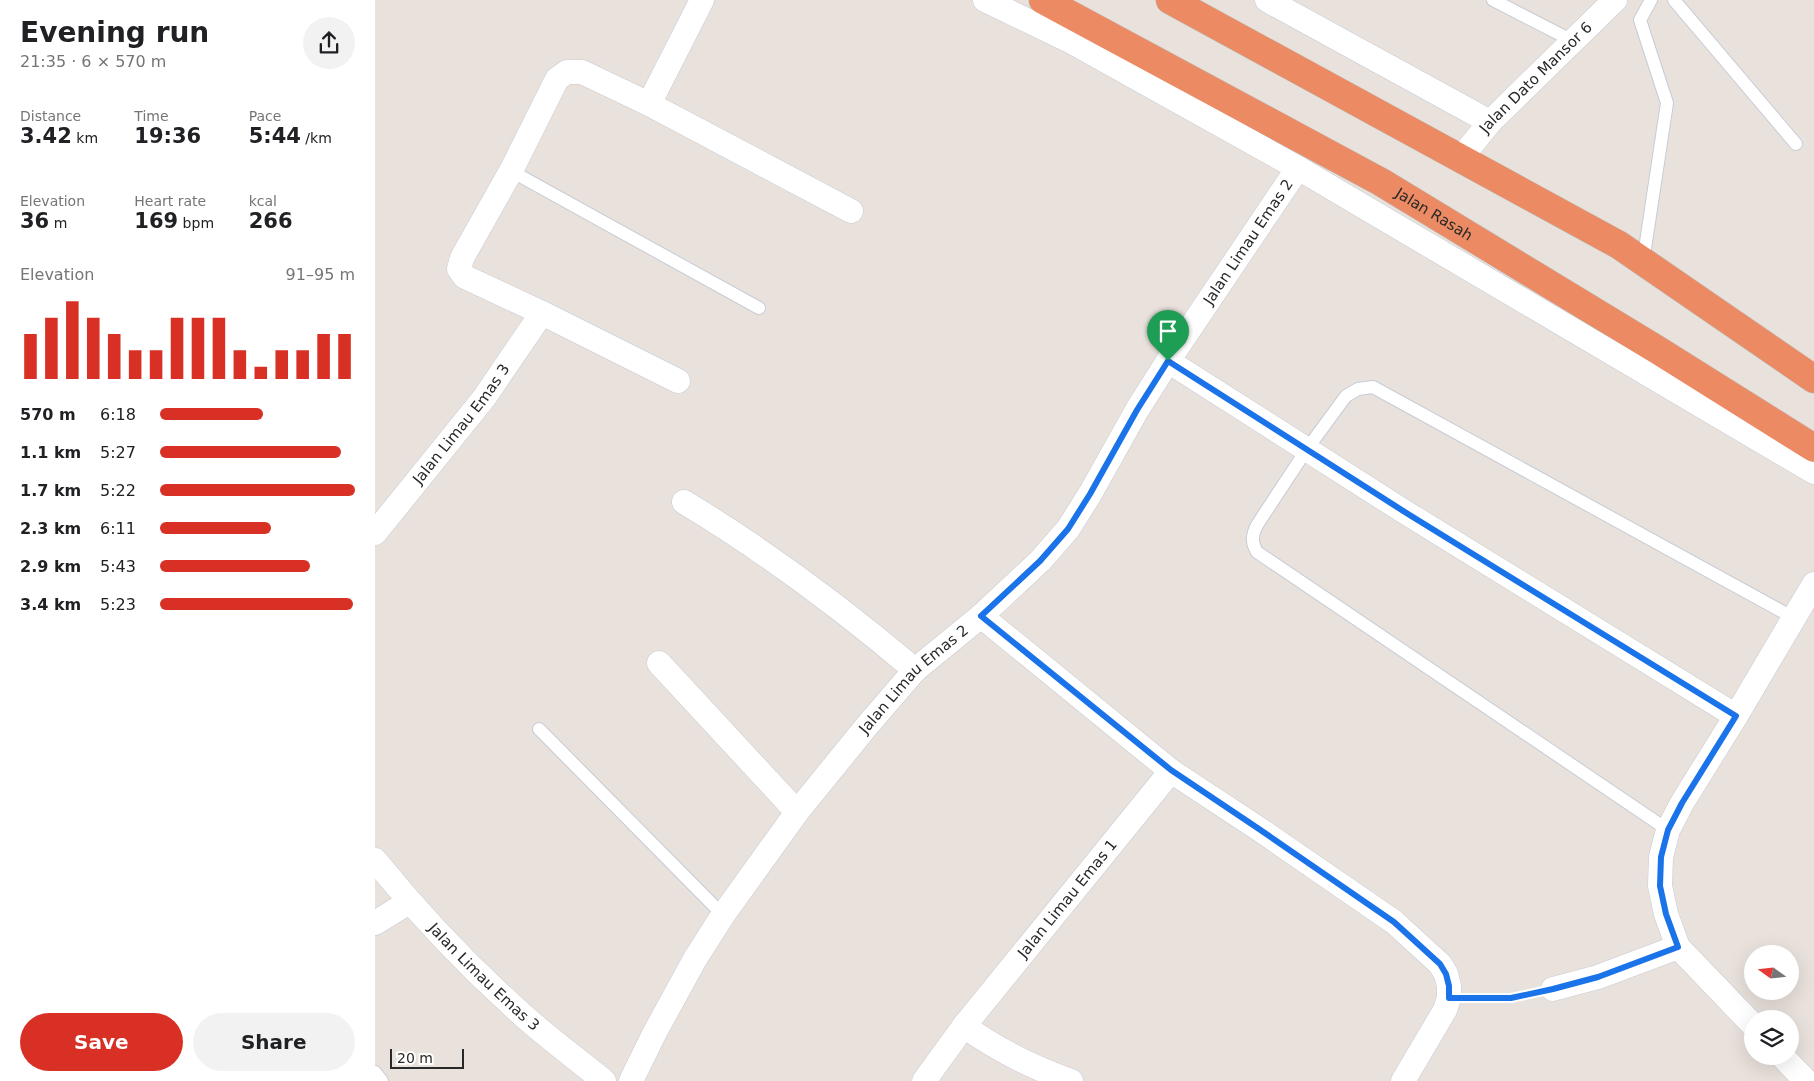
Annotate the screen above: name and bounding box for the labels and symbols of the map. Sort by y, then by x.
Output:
street label: Jalan Dato Mansor 6 [1475,18,1596,138]
street label: Jalan Limau Emas 2 [1199,176,1297,309]
street label: Jalan Rasah [1391,183,1476,245]
pin [1147,310,1189,361]
street label: Jalan Limau Emas 3 [408,361,514,489]
street label: Jalan Limau Emas 2 [855,621,972,738]
street label: Jalan Limau Emas 1 [1013,836,1121,962]
street label: Jalan Limau Emas 3 [424,918,543,1035]
north arrow [1744,945,1799,1000]
scale bar [390,1046,464,1069]

